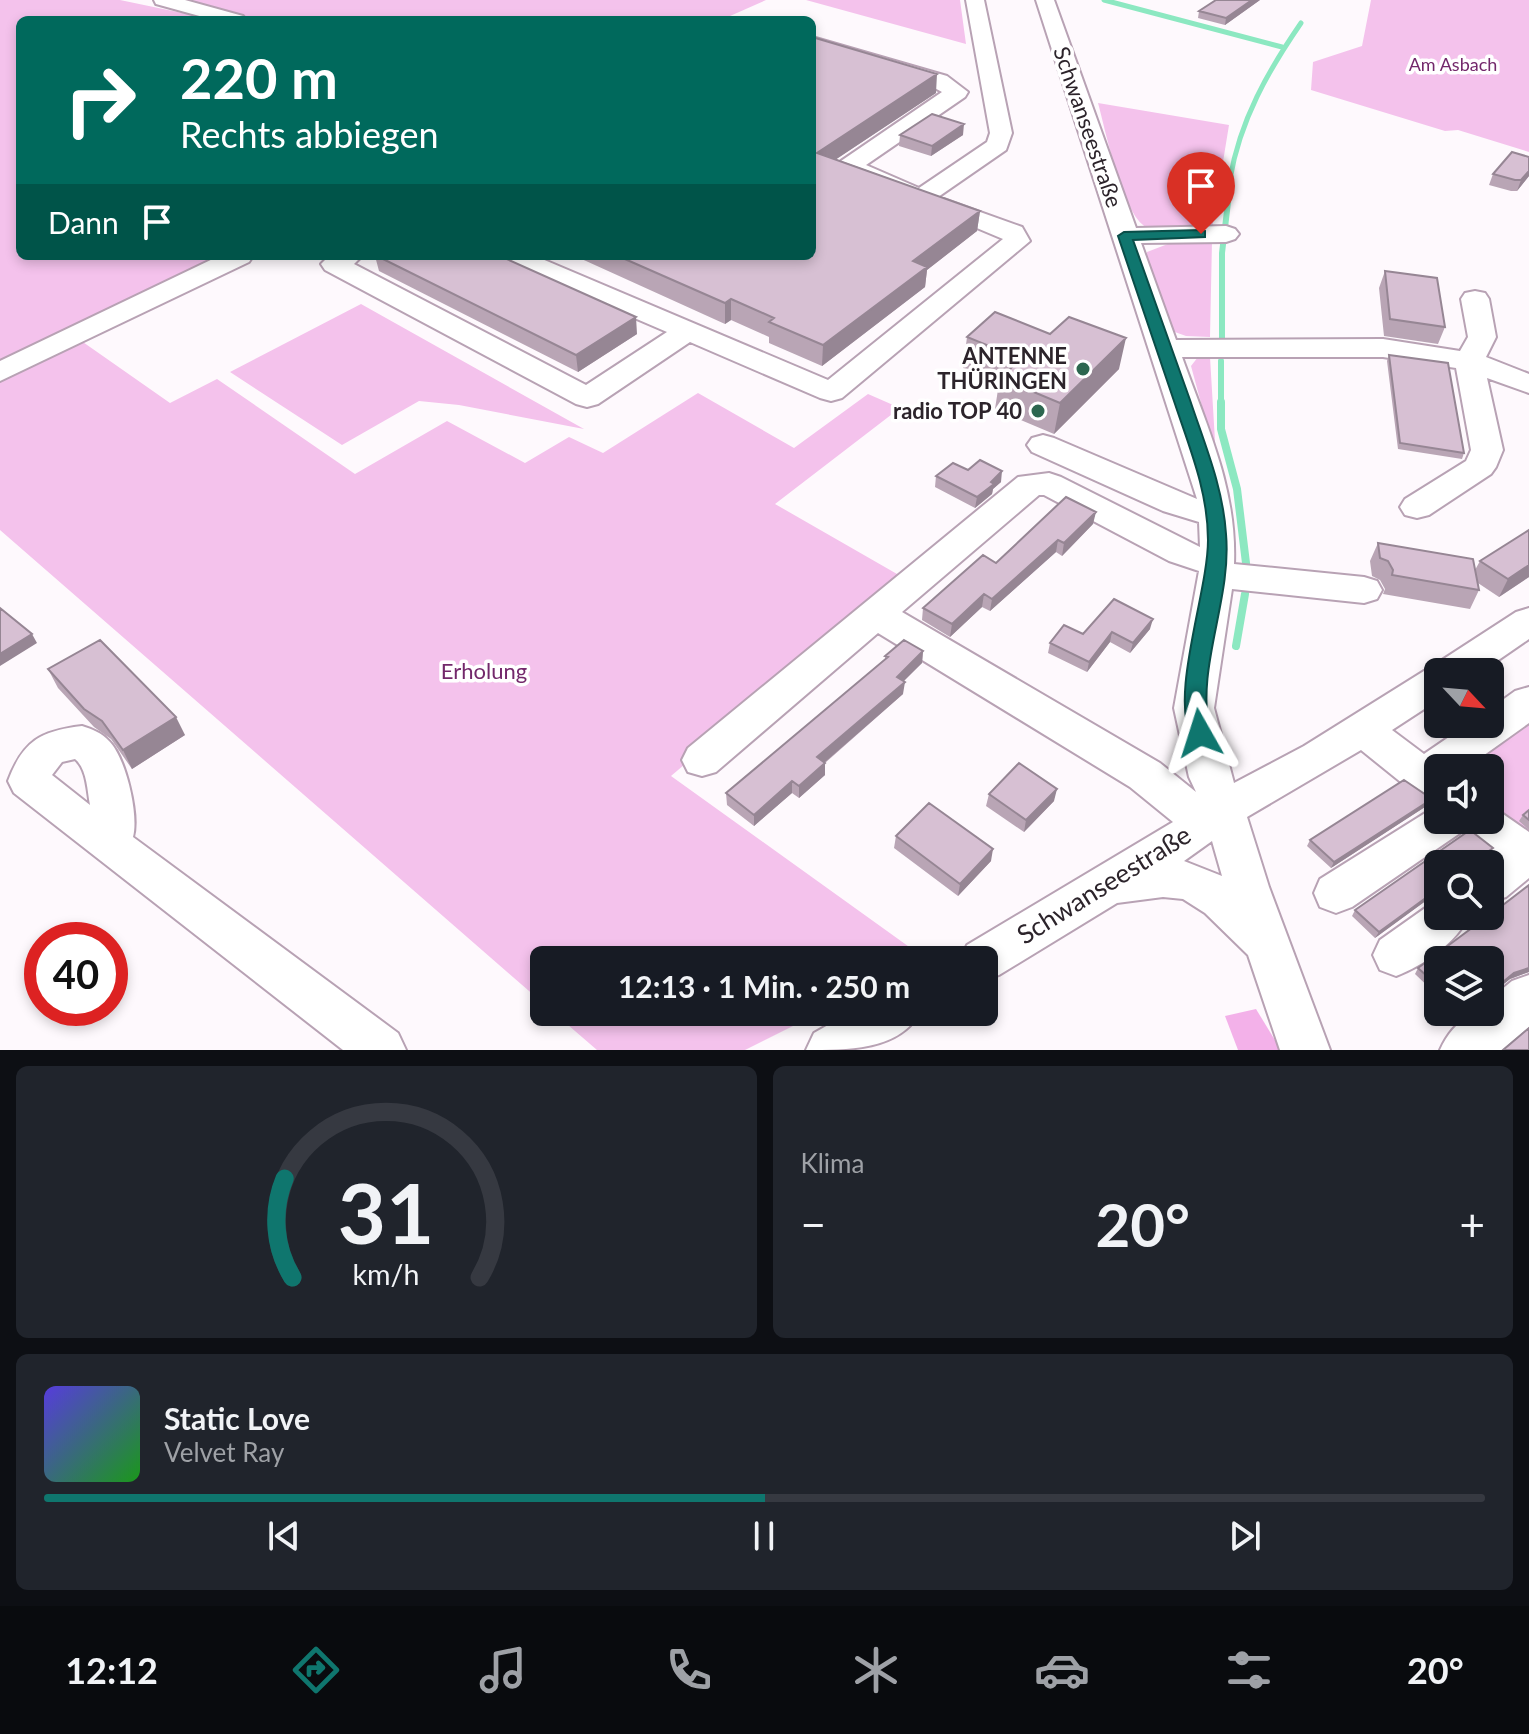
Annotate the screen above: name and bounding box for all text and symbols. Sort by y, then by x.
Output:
street label: Schwanseestraße [1048,43,1129,211]
text: 220 m [180,44,338,111]
icon: right [48,48,152,152]
park label: Am Asbach [1409,53,1497,75]
text: Rechts abbiegen [180,112,439,156]
pin [1167,152,1235,234]
icon: arrive [1179,164,1223,208]
icon: arrive [135,200,179,244]
text: Dann [48,204,119,240]
place label: ANTENNE THÜRINGEN [937,342,1067,394]
marker: ANTENNE THÜRINGEN [1074,360,1092,378]
place label: radio TOP 40 [893,397,1022,424]
marker: radio TOP 40 [1029,402,1047,420]
park label: Erholung [441,657,527,684]
north arrow [1424,658,1504,738]
map controls [1424,658,1504,1026]
position arrow [1158,691,1242,775]
button: sound [1424,754,1504,834]
street label: Schwanseestraße [1011,818,1196,950]
button: search [1424,850,1504,930]
speed limit sign: 40 [24,922,128,1026]
button: layers [1424,946,1504,1026]
text: 12:13 · 1 Min. · 250 m [618,968,910,1004]
text: Klima [801,1147,864,1179]
text: 31 [338,1162,435,1262]
text: 20° [1095,1188,1190,1260]
text: − [801,1198,826,1250]
text: + [1459,1198,1485,1250]
text: km/h [353,1257,420,1291]
text: Static Love [164,1400,310,1436]
text: Velvet Ray [164,1436,284,1468]
icon: previous [262,1514,306,1558]
icon: pause [742,1514,786,1558]
icon: next [1223,1514,1267,1558]
icon: directions [288,1642,344,1698]
icon: music [475,1642,531,1698]
icon: phone [661,1642,717,1698]
icon: climate [848,1642,904,1698]
icon: car [1034,1642,1090,1698]
icon: filters [1221,1642,1277,1698]
text: 12:12 [65,1648,158,1692]
text: 20° [1407,1648,1464,1692]

